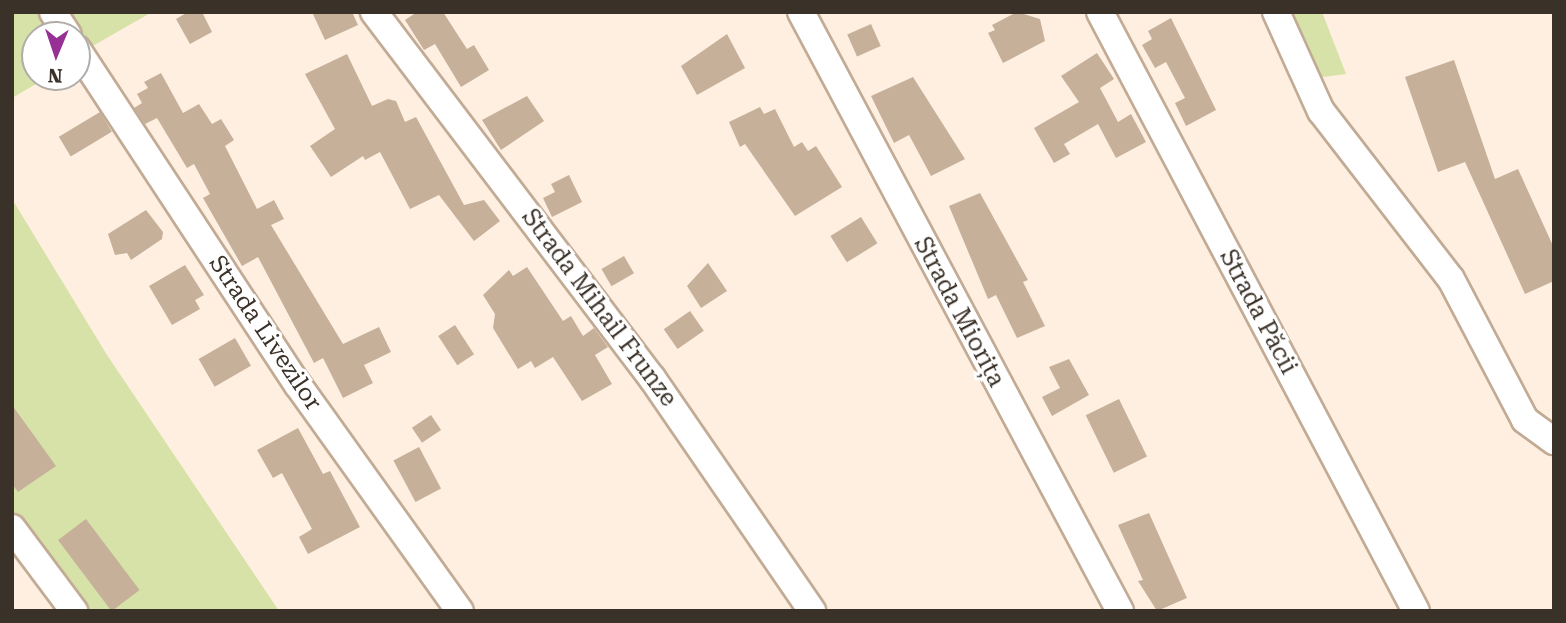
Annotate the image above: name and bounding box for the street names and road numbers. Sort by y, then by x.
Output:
street label: Strada Mihail Frunze [515,204,683,412]
street label: Strada Miorița [907,232,1011,392]
street label: Strada Păcii [1213,245,1303,379]
street label: Strada Livezilor [203,250,327,416]

